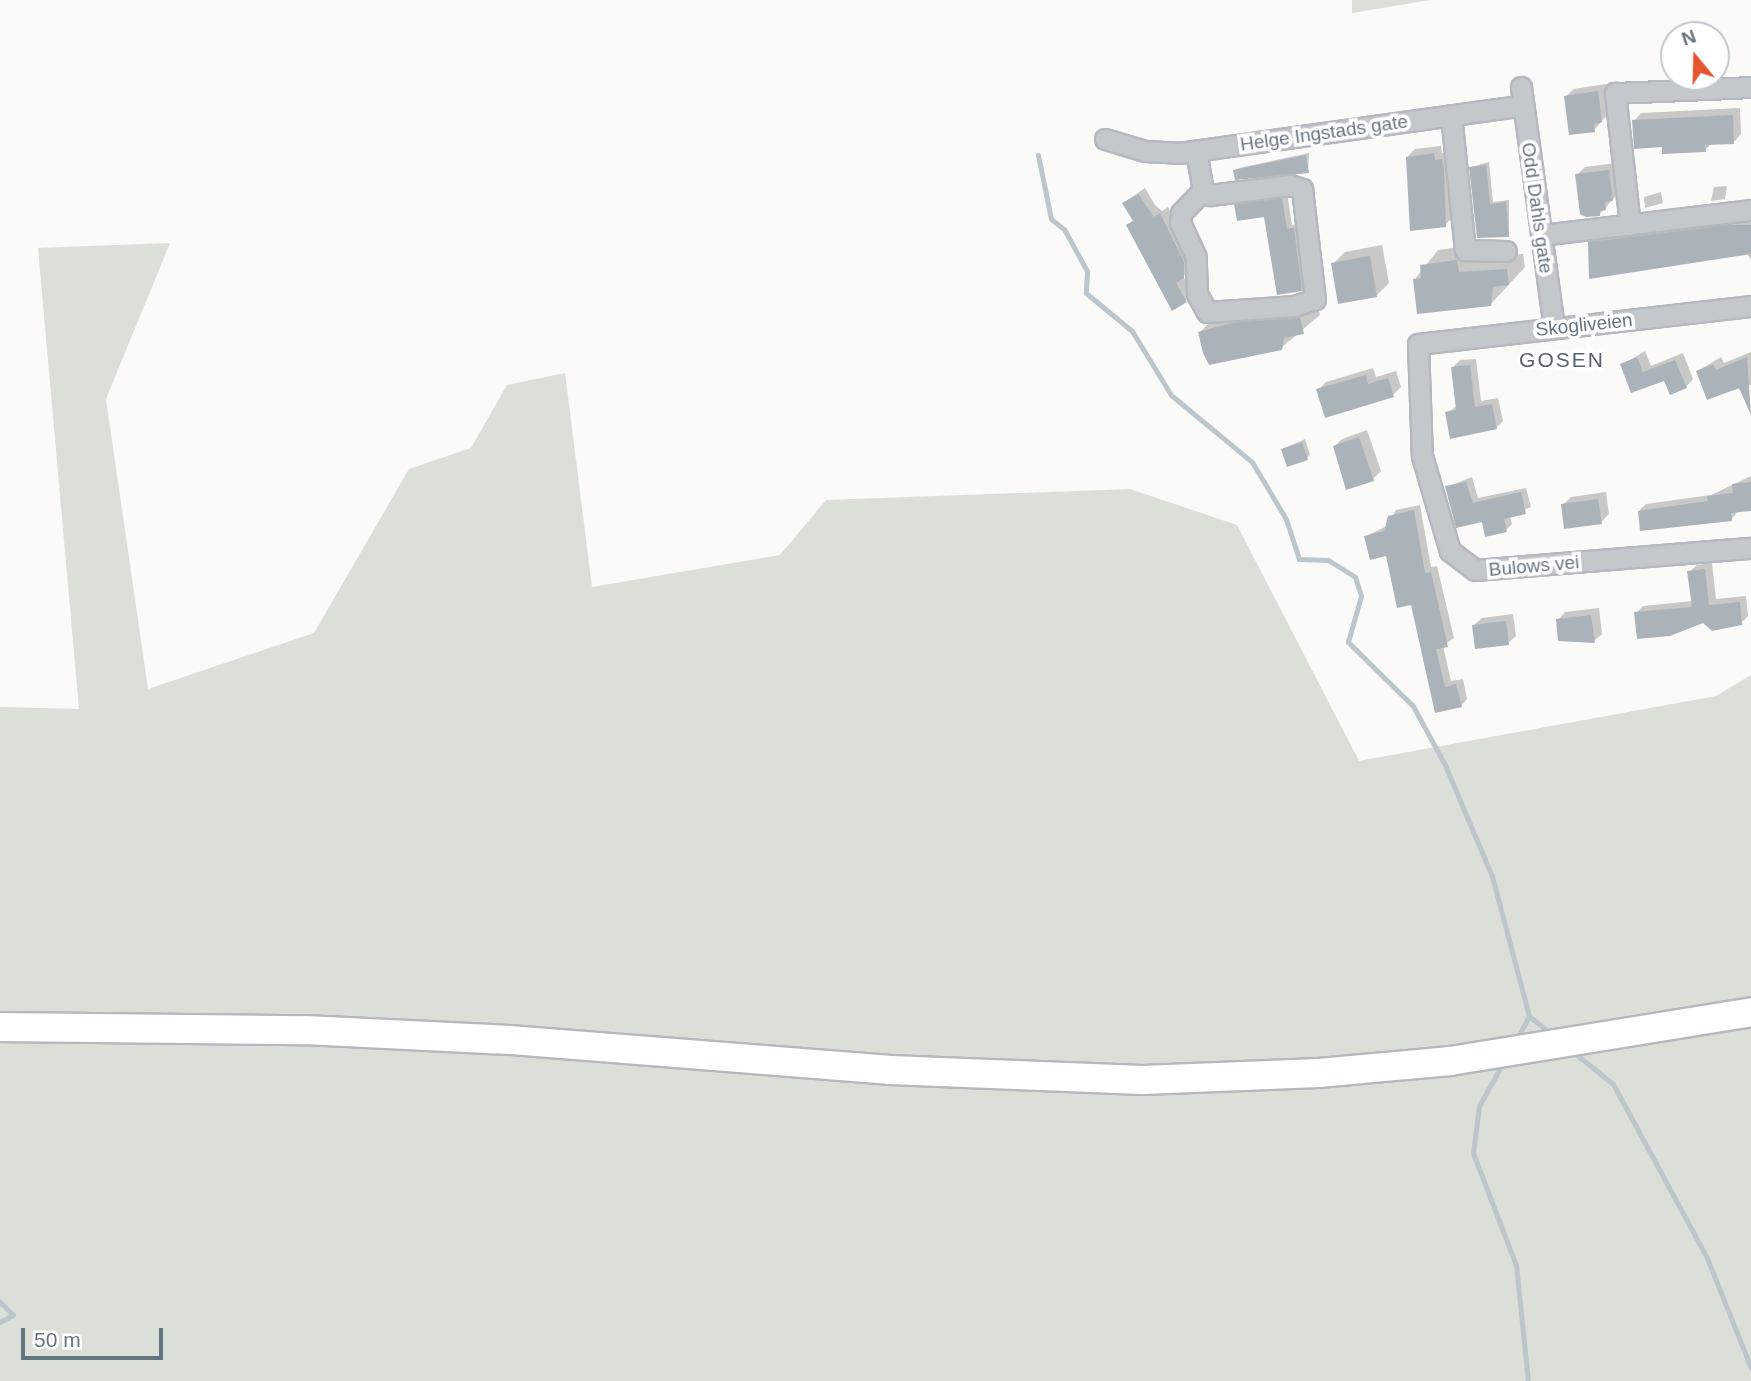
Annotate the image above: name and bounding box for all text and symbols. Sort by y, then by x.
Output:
north arrow [1660,21,1730,91]
text: N [1679,25,1699,50]
street label: Helge Ingstads gate [1239,110,1409,156]
street label: Odd Dahls gate [1517,141,1557,275]
street label: Skogliveien [1534,309,1634,341]
district label: GOSEN [1520,347,1604,373]
street label: Bulows vei [1488,551,1580,581]
scale bar [24,1314,166,1358]
text: 50 m [34,1328,81,1351]

